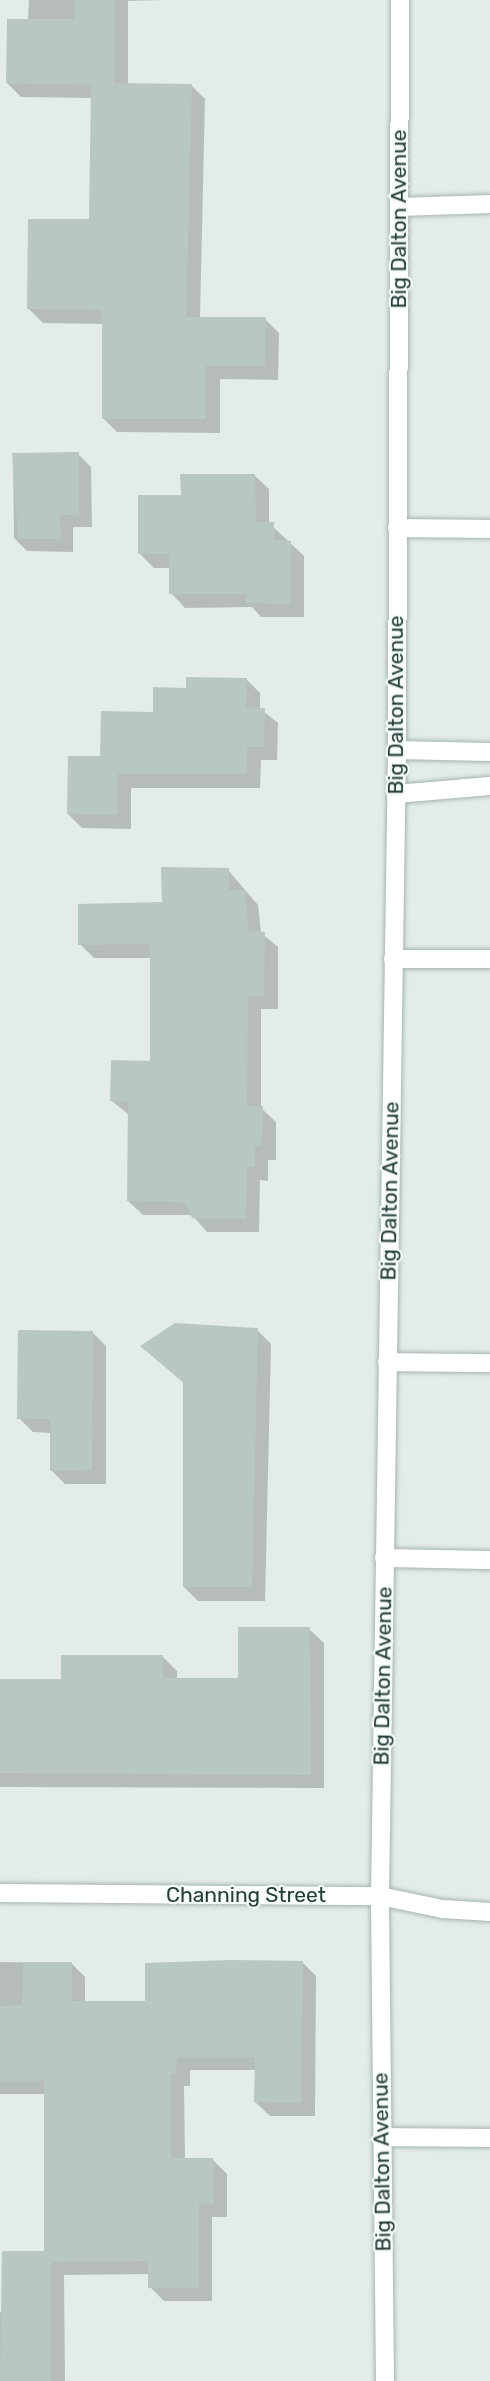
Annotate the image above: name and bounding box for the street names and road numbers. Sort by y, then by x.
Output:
street label: Big Dalton Avenue [386,129,412,309]
street label: Big Dalton Avenue [383,615,409,795]
street label: Big Dalton Avenue [376,1101,404,1281]
street label: Big Dalton Avenue [369,1586,397,1766]
street label: Channing Street [166,1882,326,1908]
street label: Big Dalton Avenue [368,2072,396,2252]

